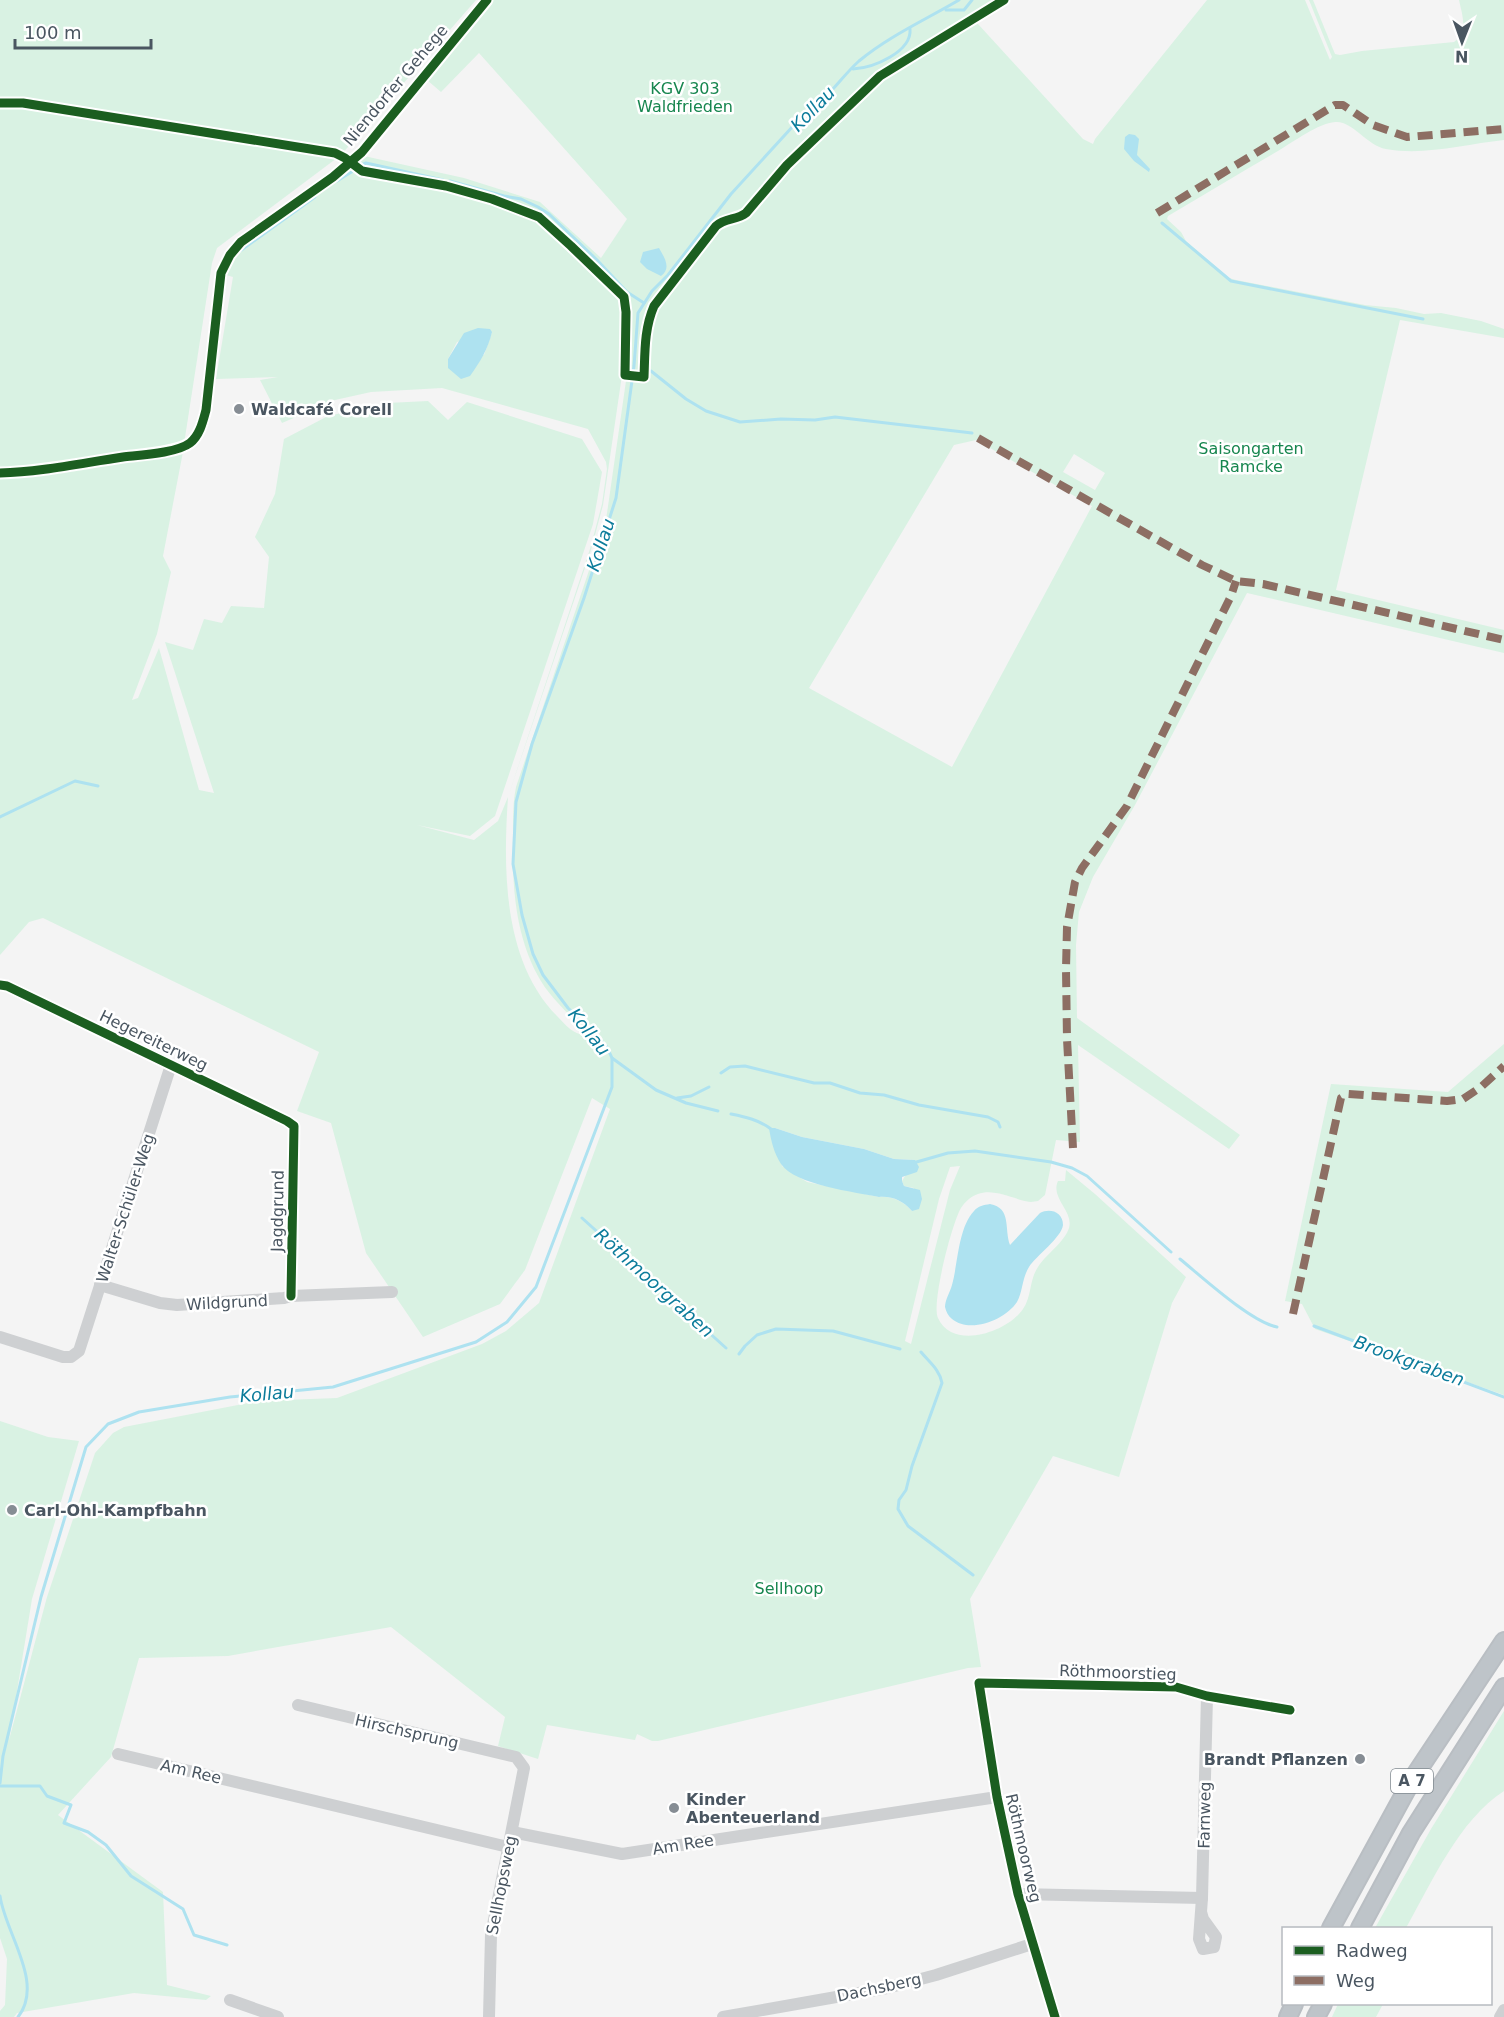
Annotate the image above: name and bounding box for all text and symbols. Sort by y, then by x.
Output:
scale bar [15,12,152,50]
north arrow [1432,12,1492,72]
street label: Niendorfer Gehege [339,21,452,150]
text: 100 m [24,22,82,43]
text: N [1455,47,1469,66]
park label: KGV 303 Waldfrieden [637,79,733,116]
water label: Kollau [786,82,839,136]
place label: Waldcafé Corell [251,400,392,419]
marker: Waldcafé Corell [232,402,246,416]
park label: Saisongarten Ramcke [1198,439,1304,476]
water label: Kollau [582,516,619,574]
water label: Kollau [564,1004,615,1060]
street label: Hegereiterweg [97,1006,211,1075]
street label: Walter-Schüler-Weg [92,1131,159,1285]
street label: Jagdgrund [267,1170,288,1253]
water label: Röthmoorgraben [591,1224,718,1342]
street label: Wildgrund [186,1291,268,1314]
water label: Brookgraben [1351,1331,1467,1390]
water label: Kollau [239,1381,295,1406]
place label: Carl-Ohl-Kampfbahn [24,1501,207,1520]
marker: Carl-Ohl-Kampfbahn [5,1503,19,1517]
park label: Sellhoop [755,1579,823,1598]
street label: Röthmoorstieg [1059,1661,1177,1684]
street label: Hirschsprung [353,1710,461,1753]
place label: Brandt Pflanzen [1204,1750,1348,1769]
marker: Brandt Pflanzen [1353,1752,1367,1766]
street label: Am Ree [159,1755,223,1788]
road number: A 7 [1391,1769,1433,1793]
street label: Farnweg [1194,1781,1215,1849]
place label: Kinder Abenteuerland [686,1790,820,1827]
street label: Röthmoorweg [1002,1792,1045,1905]
marker: Kinder Abenteuerland [667,1801,681,1815]
street label: Am Ree [651,1830,715,1859]
street label: Sellhopsweg [483,1834,520,1936]
legend [1282,1927,1492,2005]
text: Radweg [1336,1940,1408,1961]
street label: Dachsberg [835,1969,923,2006]
text: Weg [1336,1970,1375,1991]

